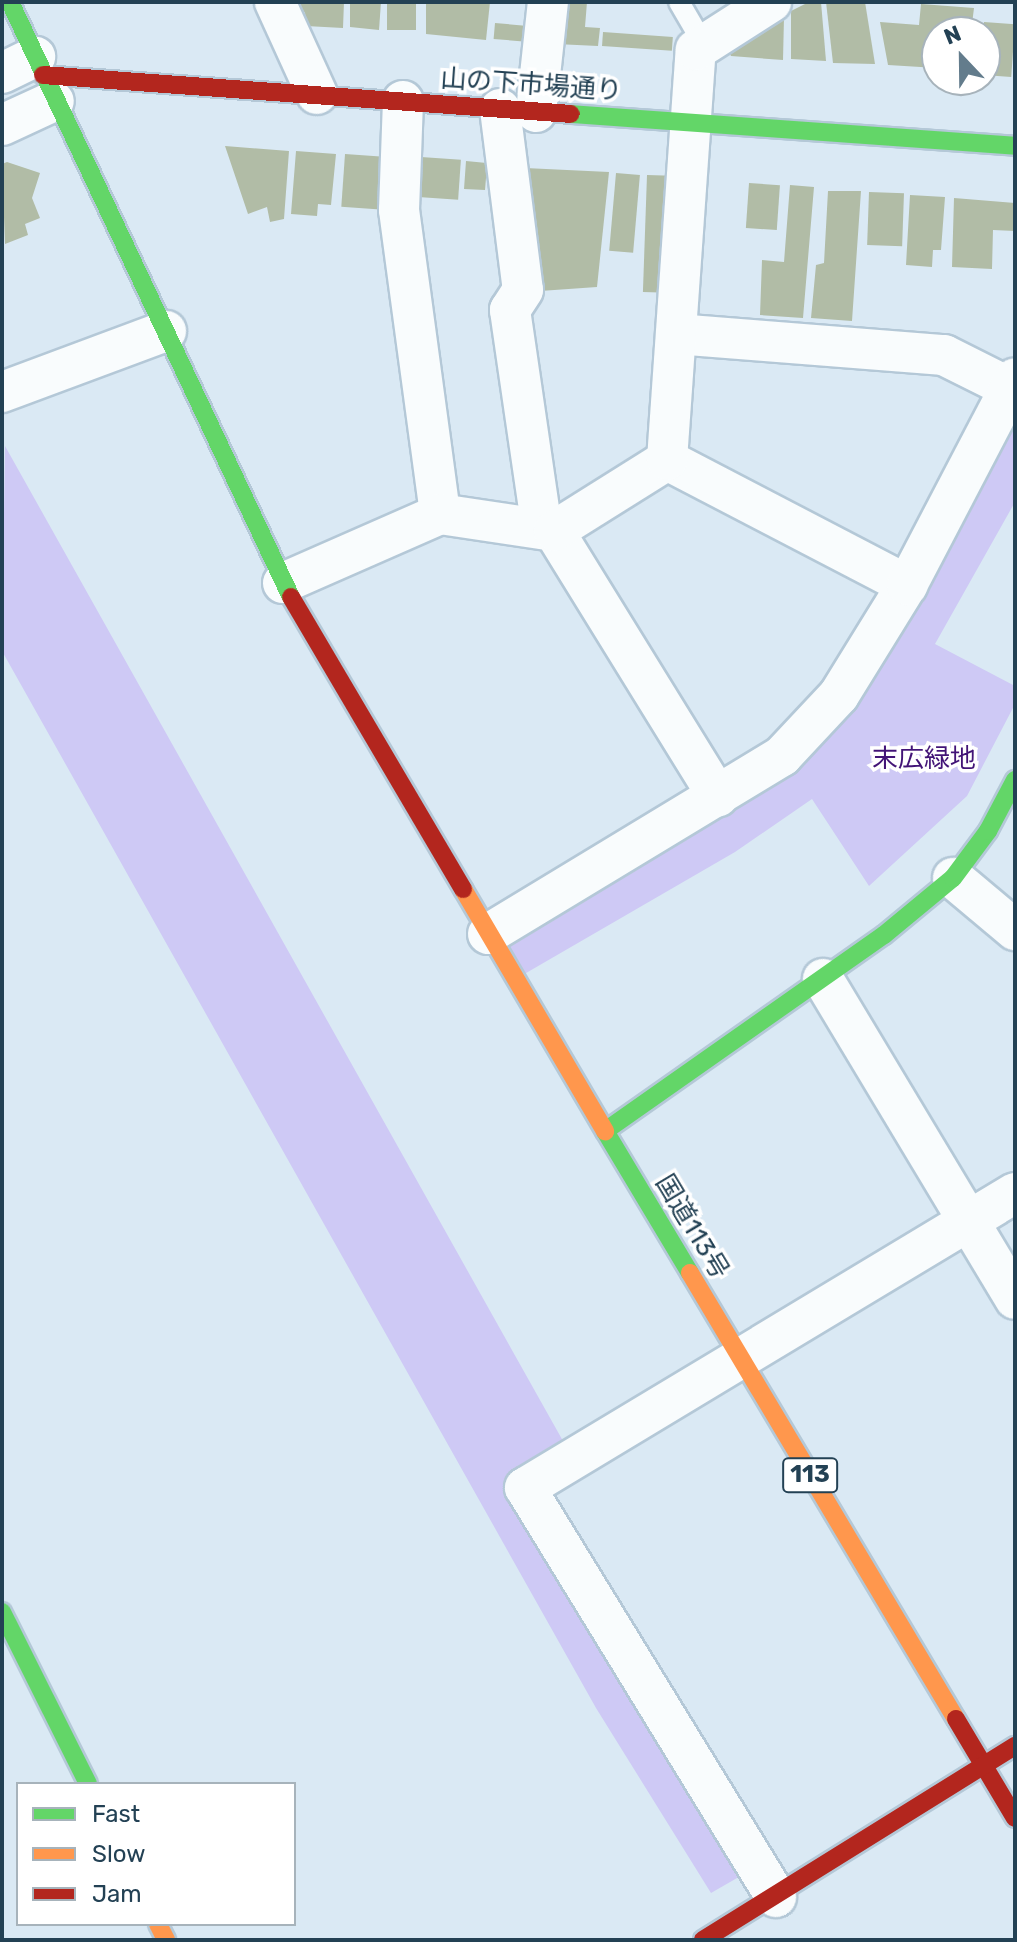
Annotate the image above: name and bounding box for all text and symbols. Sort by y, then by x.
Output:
north arrow [921,16,1001,96]
text: N [940,20,965,51]
street label: 山の下市場通り [439,63,623,107]
park label: 末広緑地 [872,743,976,775]
street label: 国道113号 [649,1169,735,1285]
road number: 113 [782,1455,838,1495]
legend [16,1782,296,1926]
text: Fast [92,1800,140,1828]
text: Slow [92,1840,145,1868]
text: Jam [92,1880,142,1908]

